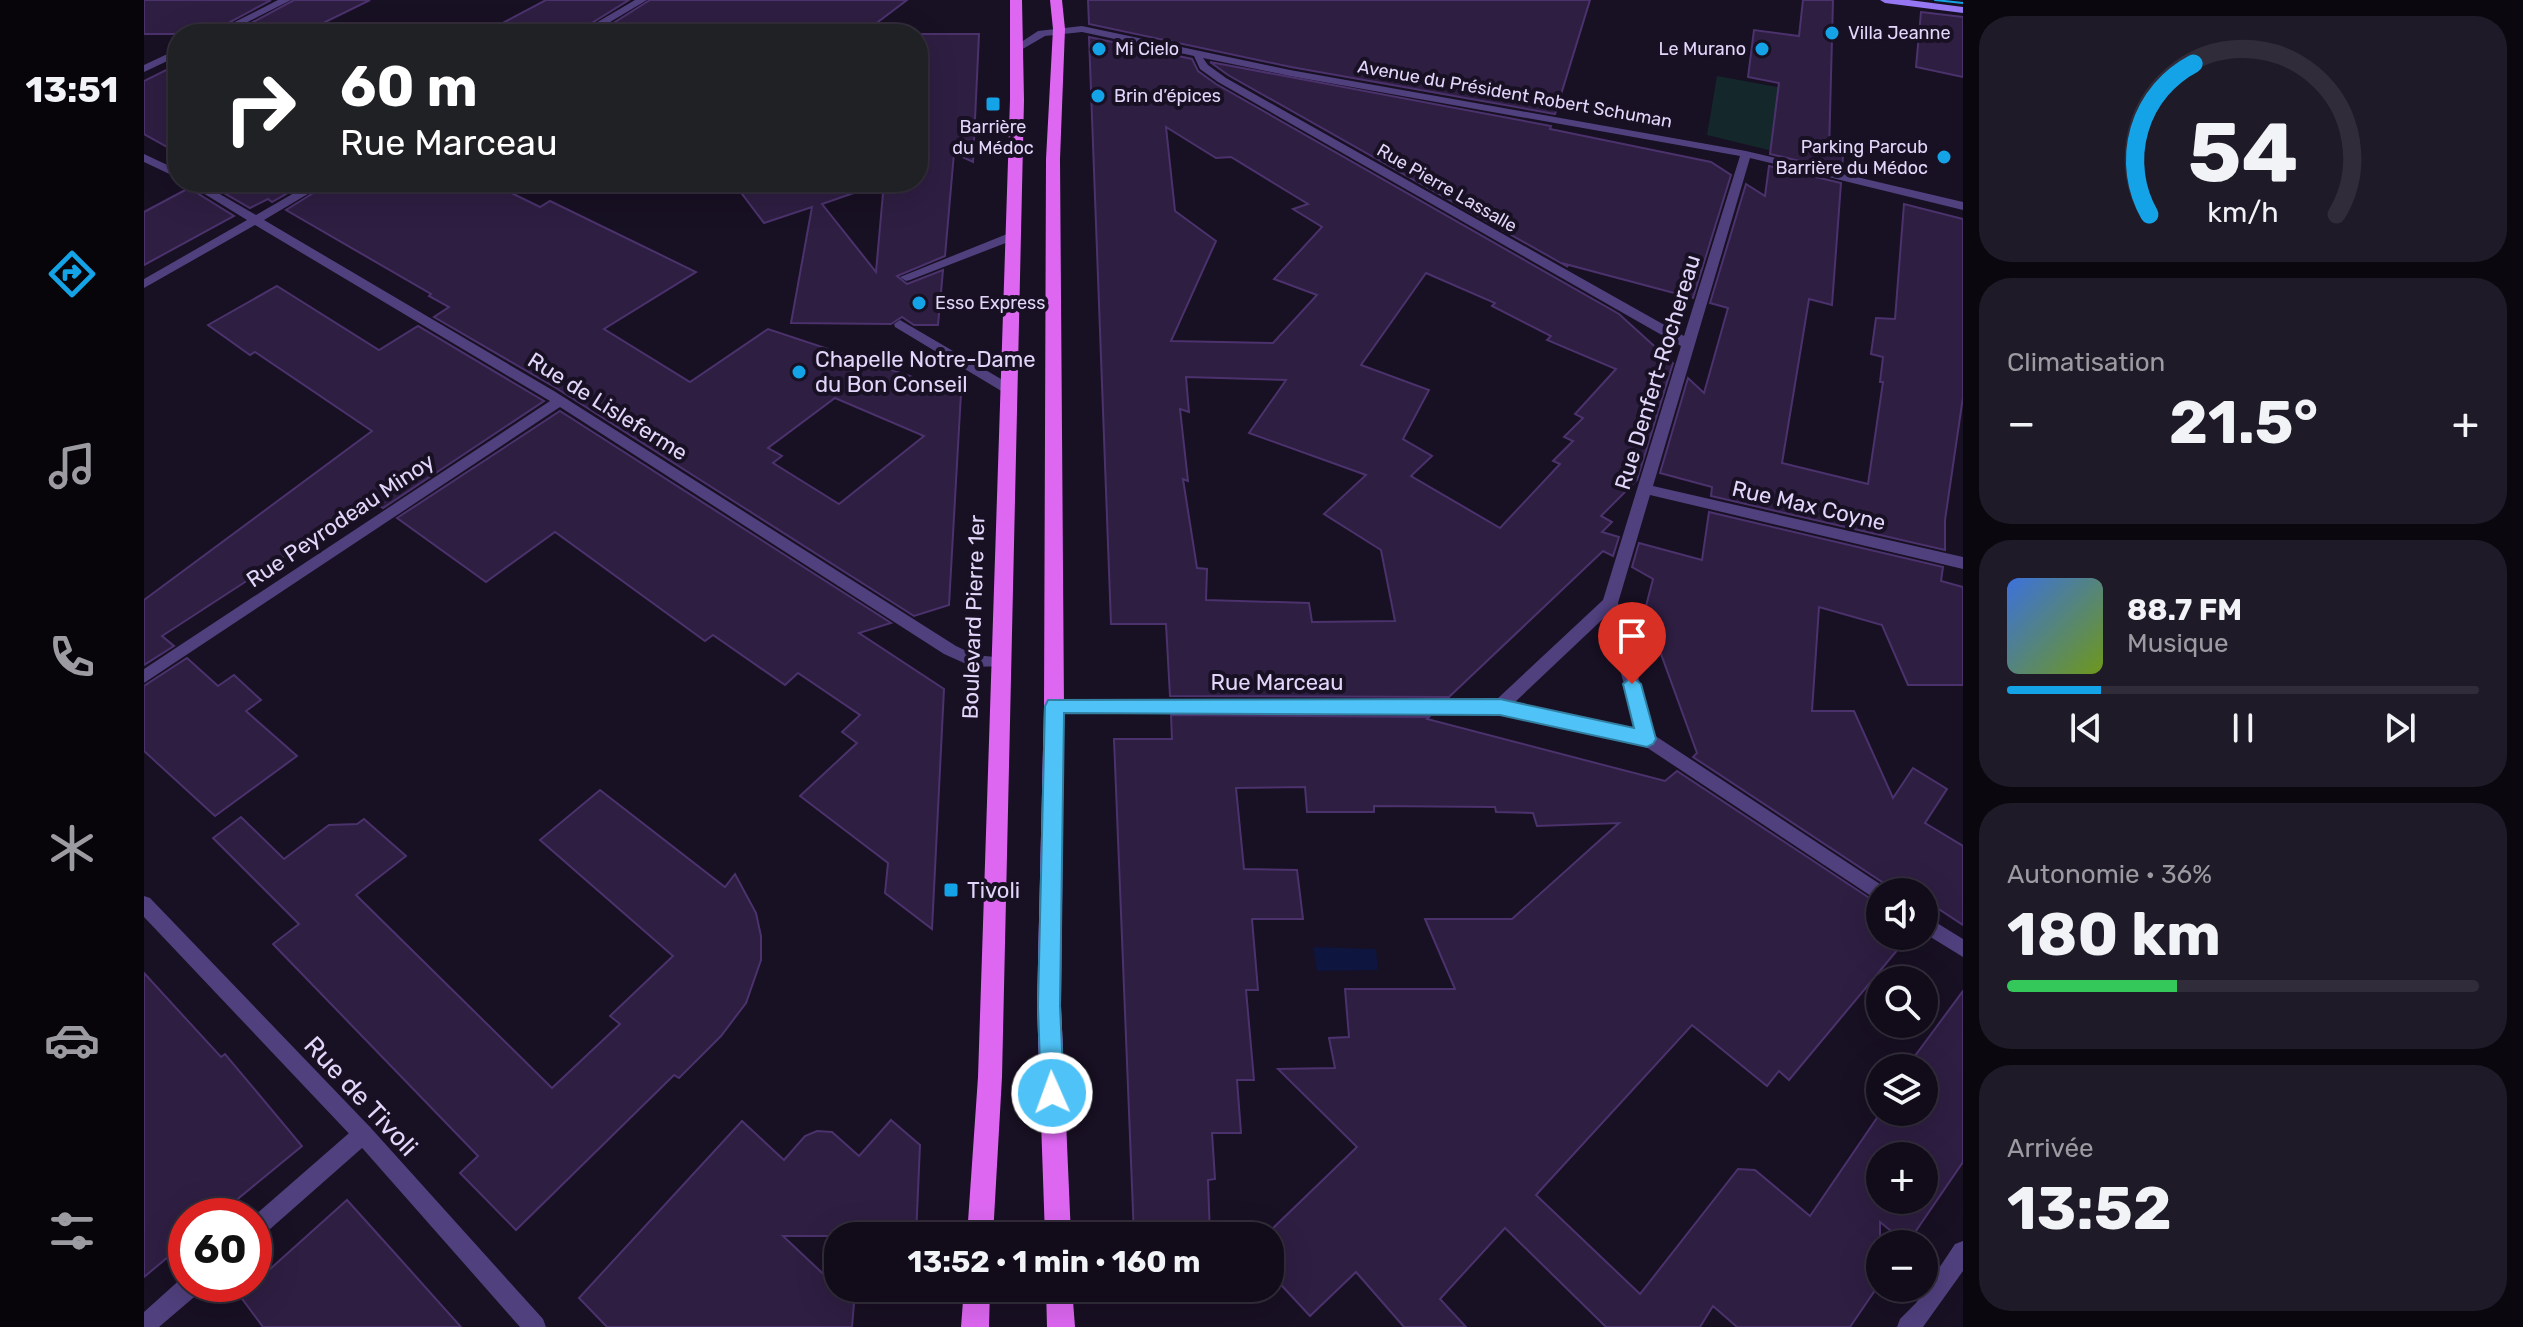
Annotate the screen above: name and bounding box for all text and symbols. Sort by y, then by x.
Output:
place label: Villa Jeanne [1848,22,1951,44]
marker: Villa Jeanne [1823,24,1841,42]
place label: Mi Cielo [1115,38,1179,60]
place label: Le Murano [1659,38,1746,60]
marker: Mi Cielo [1090,40,1108,58]
marker: Le Murano [1753,40,1771,58]
text: 60 m [340,54,478,120]
street label: Avenue du Président Robert Schuman [1356,55,1674,133]
icon: right [208,56,312,160]
text: 13:51 [25,68,119,111]
place label: Brin d’épices [1114,85,1221,107]
marker: Brin d’épices [1089,87,1107,105]
marker: Barrière du Médoc [984,95,1002,113]
text: 54 [2188,103,2298,202]
place label: Barrière du Médoc [952,116,1034,159]
text: Rue Marceau [340,121,558,164]
place label: Parking Parcub Barrière du Médoc [1775,136,1928,179]
street label: Rue Pierre Lassalle [1373,139,1521,237]
marker: Parking Parcub Barrière du Médoc [1935,148,1953,166]
text: km/h [2207,195,2279,229]
icon: directions [44,246,100,302]
street label: Rue Denfert-Rochereau [1609,251,1706,493]
place label: Esso Express [935,292,1045,314]
marker: Esso Express [910,294,928,312]
street label: Rue de Lisleferme [523,346,693,466]
place label: Chapelle Notre-Dame du Bon Conseil [815,346,1036,398]
text: Climatisation [2007,347,2165,378]
marker: Chapelle Notre-Dame du Bon Conseil [790,363,808,381]
text: 21.5° [2169,387,2318,458]
text: − [2007,397,2036,449]
text: + [2452,397,2479,449]
icon: music [44,438,100,494]
street label: Rue Peyrodeau Minoy [241,447,439,593]
street label: Rue Max Coyne [1729,475,1888,536]
street label: Boulevard Pierre 1er [956,514,991,720]
text: 88.7 FM [2127,592,2242,628]
pin [1598,602,1666,684]
icon: arrive [1610,614,1654,658]
text: Musique [2127,628,2229,659]
icon: phone [44,629,100,685]
street label: Rue Marceau [1211,669,1343,696]
icon: previous [2064,706,2108,750]
icon: pause [2221,706,2265,750]
icon: next [2378,706,2422,750]
icon: climate [44,820,100,876]
text: Autonomie · 36% [2007,859,2212,890]
place label: Tivoli [967,877,1020,904]
map controls [1866,878,1938,1302]
button: sound [1866,878,1938,950]
marker: Tivoli [942,881,960,899]
text: 180 km [2007,899,2221,970]
button: search [1866,966,1938,1038]
icon: car [44,1012,100,1068]
street label: Rue de Tivoli [297,1030,424,1163]
position arrow [1010,1051,1094,1135]
button: layers [1866,1054,1938,1126]
text: Arrivée [2007,1133,2094,1164]
button: + [1866,1142,1938,1214]
text: 13:52 [2007,1173,2172,1244]
speed limit sign: 60 [168,1198,272,1302]
icon: filters [44,1203,100,1259]
button: − [1866,1230,1938,1302]
text: 13:52 · 1 min · 160 m [907,1244,1201,1280]

